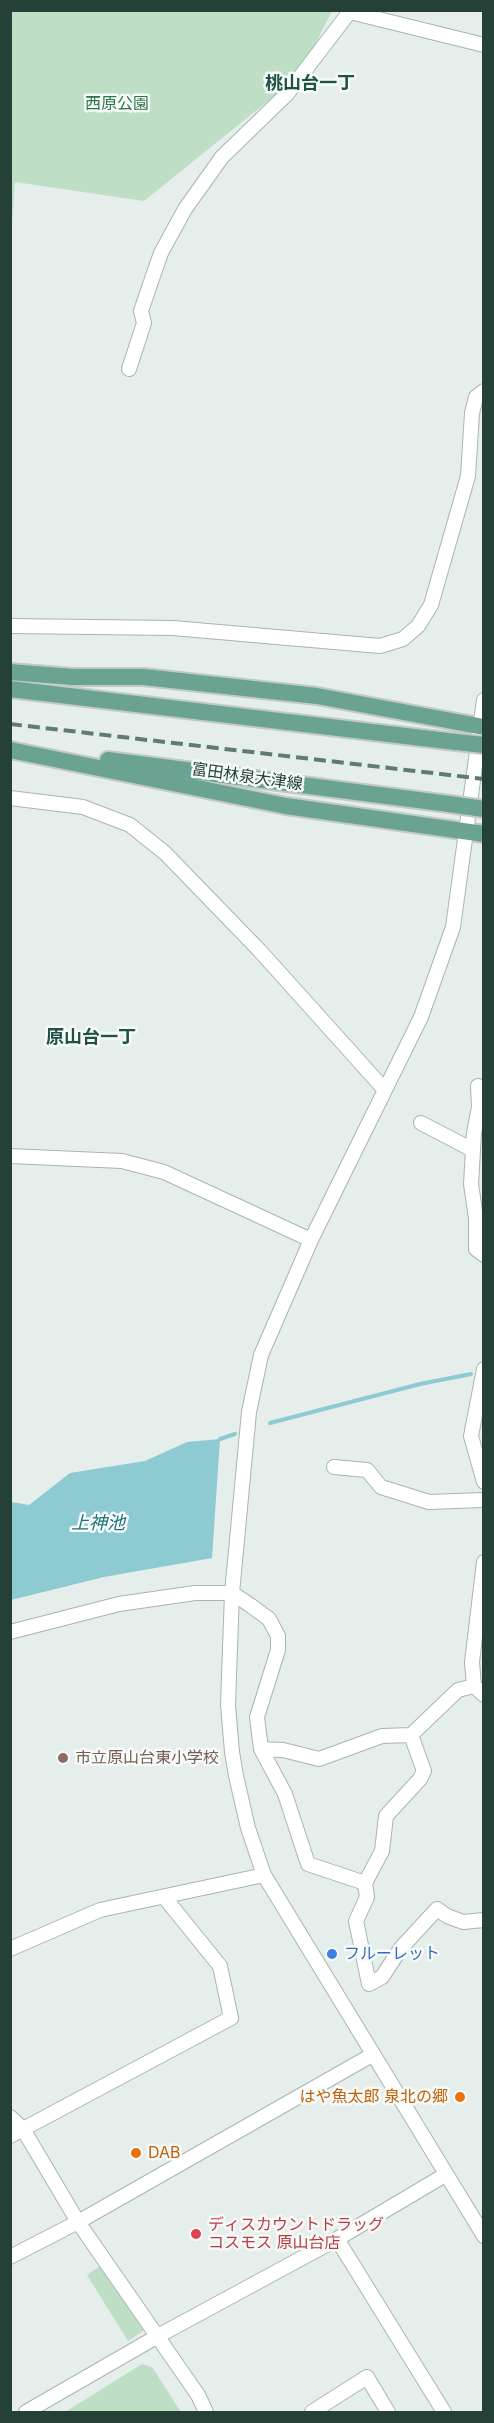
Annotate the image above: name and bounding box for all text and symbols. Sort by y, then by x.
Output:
district label: 桃山台一丁 [265,73,355,95]
park label: 西原公園 [85,94,149,114]
street label: 富田林泉大津線 [190,760,304,794]
district label: 原山台一丁 [46,1027,136,1049]
water label: 上神池 [71,1513,125,1535]
place label: 市立原山台東小学校 [75,1748,219,1768]
marker: 市立原山台東小学校 [56,1751,70,1765]
place label: フルーレット [344,1944,440,1964]
marker: フルーレット [325,1947,339,1961]
place label: はや魚太郎 泉北の郷 [300,2087,448,2107]
marker: はや魚太郎 泉北の郷 [453,2090,467,2104]
place label: DAB [148,2143,181,2163]
marker: DAB [129,2146,143,2160]
place label: ディスカウントドラッグ コスモス 原山台店 [208,2215,384,2253]
marker: ディスカウントドラッグ コスモス 原山台店 [189,2227,203,2241]

